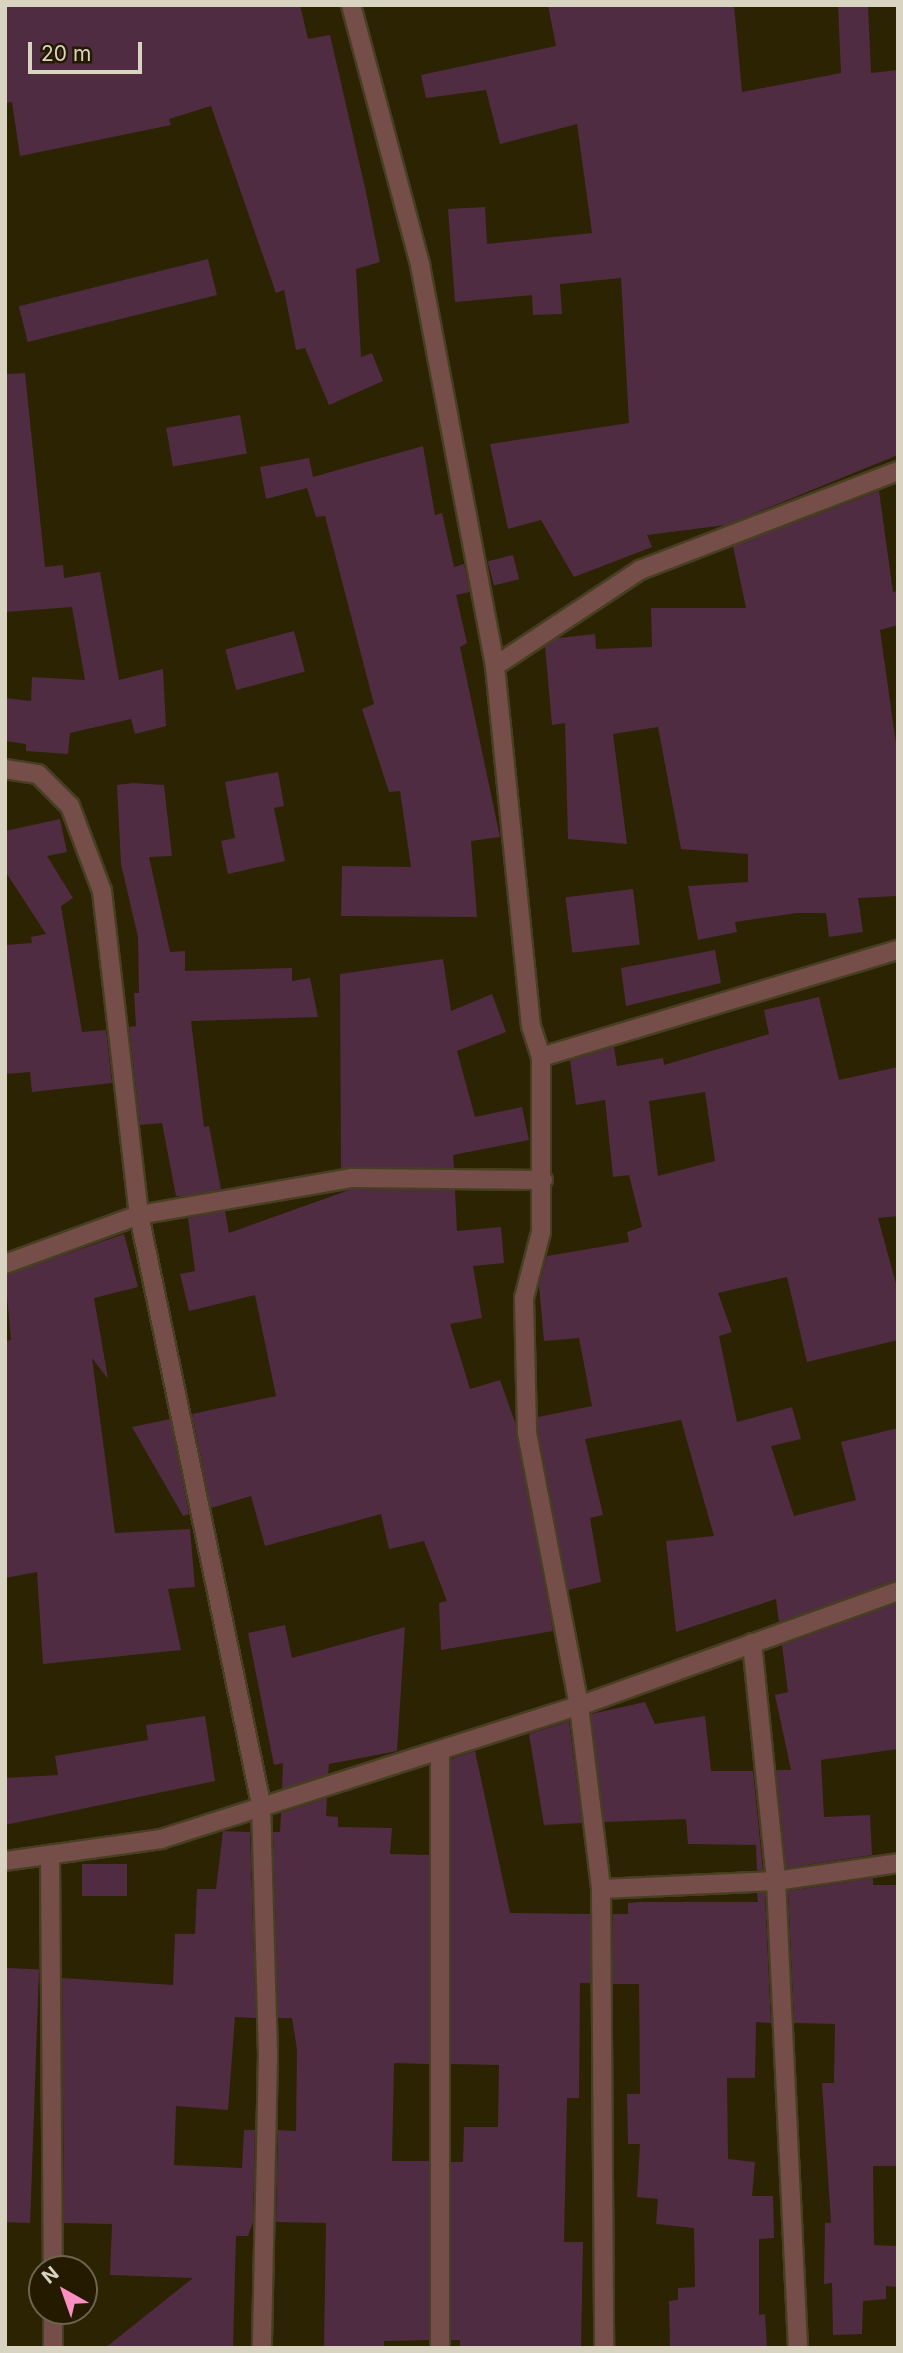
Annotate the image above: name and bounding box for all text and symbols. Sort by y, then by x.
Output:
scale bar [32,28,145,72]
text: 20 m [41,41,91,66]
north arrow [28,2255,98,2325]
text: N [38,2262,63,2289]

